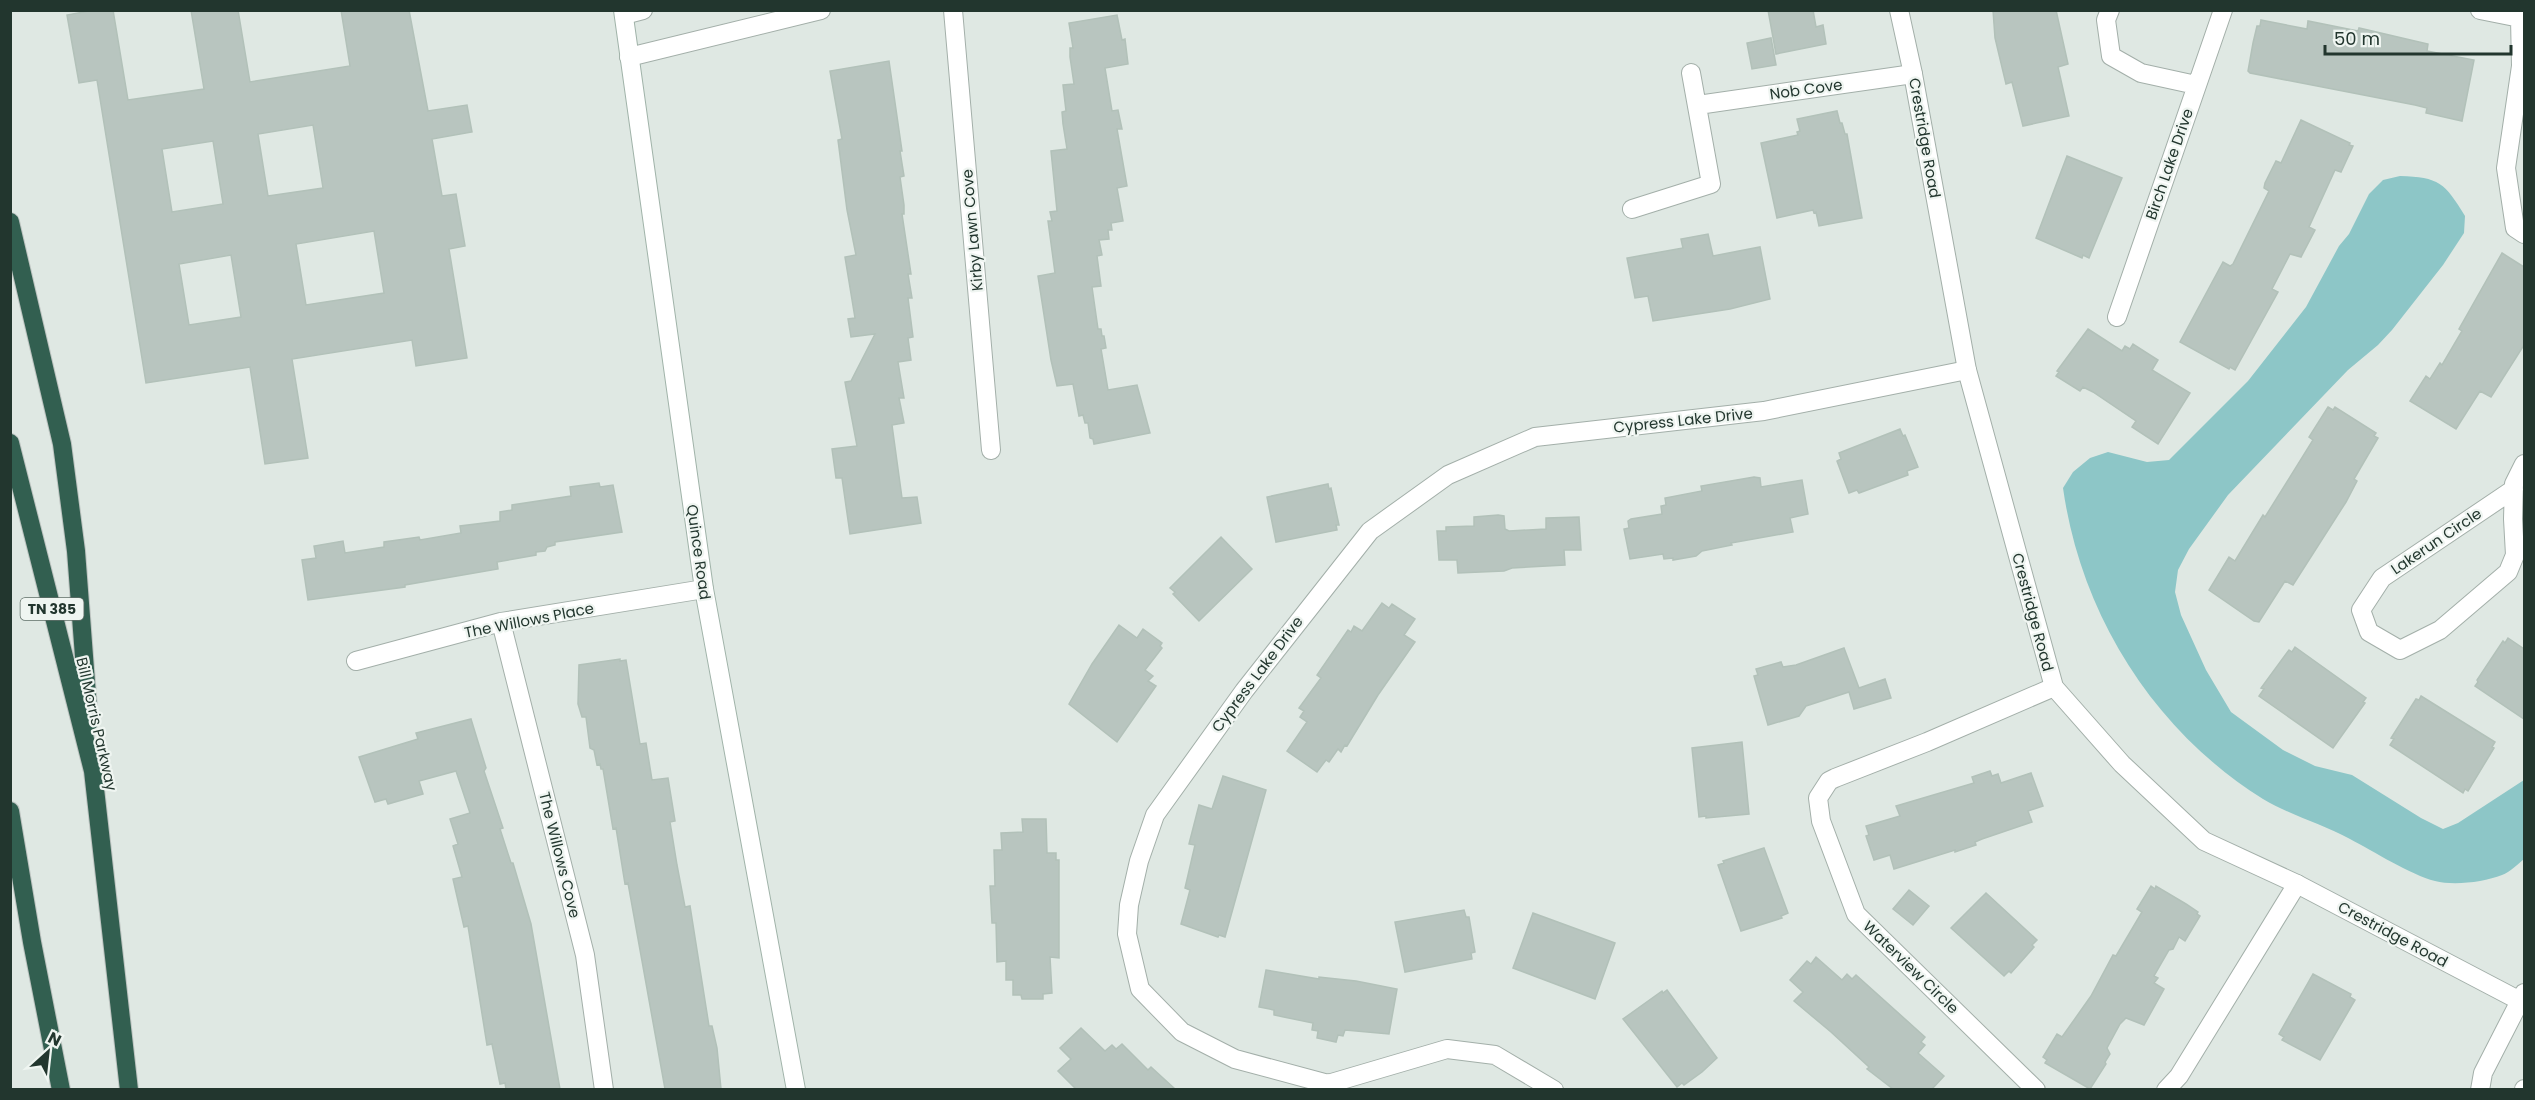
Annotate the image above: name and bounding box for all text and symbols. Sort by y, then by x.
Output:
scale bar [2325,18,2511,56]
text: 50 m [2334,26,2380,51]
street label: Nob Cove [1768,74,1844,104]
street label: Crestridge Road [1904,76,1946,200]
street label: Birch Lake Drive [2140,106,2198,222]
street label: Kirby Lawn Cove [956,168,988,292]
street label: Cypress Lake Drive [1612,402,1754,438]
street label: Quince Road [682,503,716,601]
street label: Lakerun Circle [2386,503,2486,579]
street label: Crestridge Road [2007,551,2059,673]
street label: The Willows Place [463,597,595,643]
road number: TN 385 [20,598,84,620]
street label: Cypress Lake Drive [1206,612,1308,736]
street label: Bill Morris Parkway [71,655,123,793]
street label: The Willows Cove [534,790,586,920]
street label: Crestridge Road [2334,896,2452,972]
street label: Waterview Circle [1858,916,1964,1018]
north arrow [18,1022,78,1082]
text: N [44,1026,65,1052]

